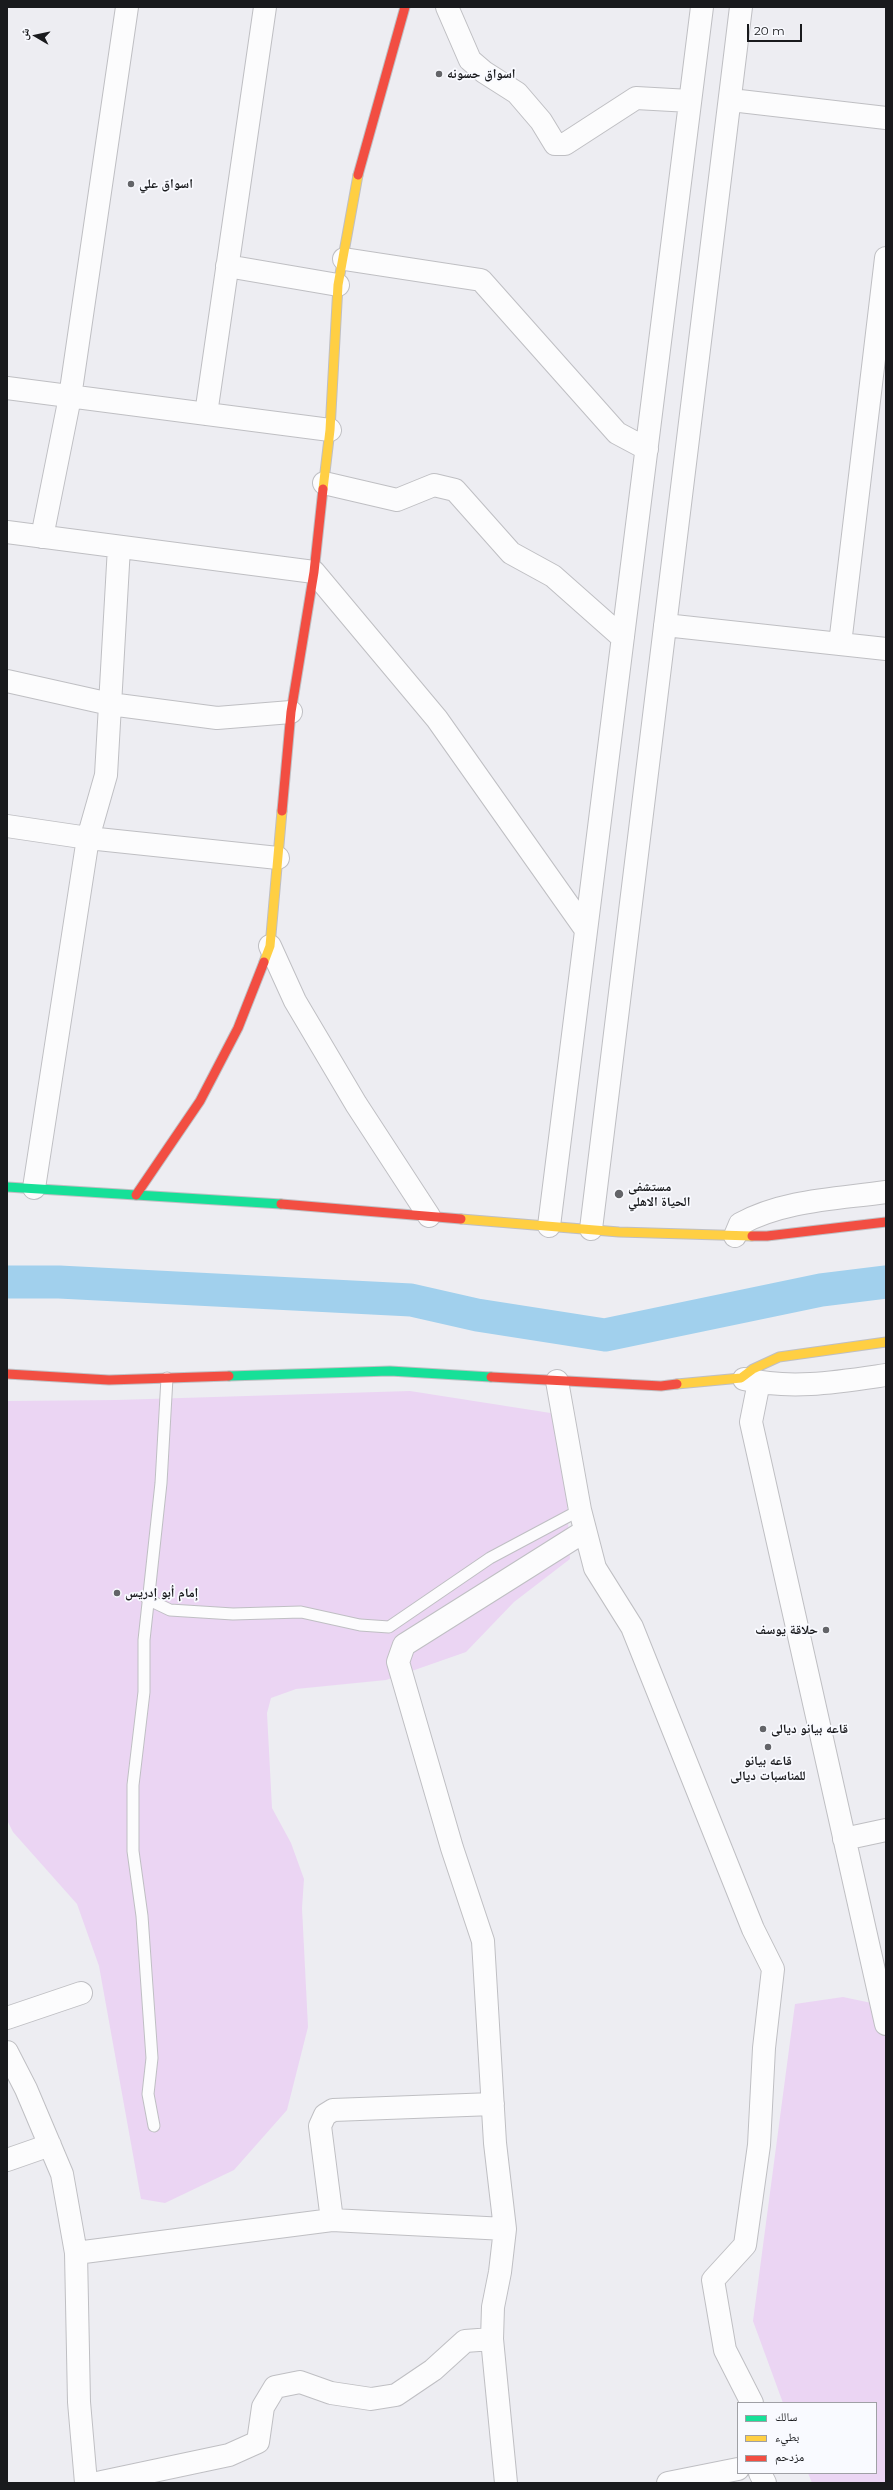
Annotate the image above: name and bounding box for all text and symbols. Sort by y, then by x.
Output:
north arrow [16,16,56,56]
scale bar [749,16,804,42]
text: 20 m [754,23,785,38]
text: ش [16,27,32,41]
place label: اسواق حسونه [447,66,515,82]
marker: اسواق حسونه [434,69,444,79]
place label: اسواق علي [139,176,193,192]
marker: اسواق علي [126,179,136,189]
place label: مستشفى الحياة الاهلي [628,1179,690,1210]
marker: مستشفى الحياة الاهلي [613,1188,625,1200]
place label: إمام أبو إدريس [125,1585,198,1601]
marker: إمام أبو إدريس [112,1588,122,1598]
place label: حلاقة يوسف [755,1622,818,1638]
marker: حلاقة يوسف [821,1625,831,1635]
place label: قاعه بيانو ديالى [771,1721,848,1737]
marker: قاعه بيانو ديالى [758,1724,768,1734]
marker: قاعه بيانو للمناسبات ديالى [763,1742,773,1752]
place label: قاعه بيانو للمناسبات ديالى [730,1753,806,1784]
legend [737,2402,877,2474]
text: سالك [775,2409,797,2424]
text: بطيء [775,2429,799,2444]
text: مزدحم [775,2449,804,2464]

